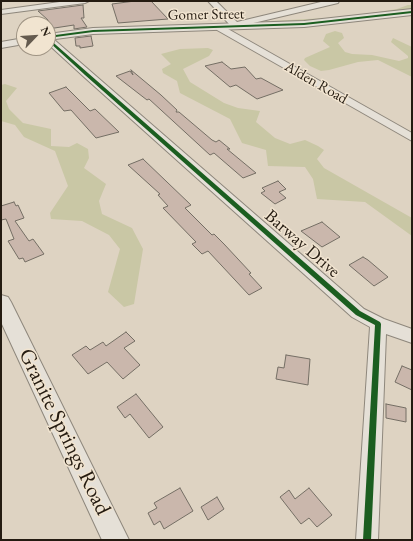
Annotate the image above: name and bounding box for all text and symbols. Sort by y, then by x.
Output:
street label: Gomer Street [167,5,245,25]
north arrow [16,16,56,56]
text: N [38,24,54,38]
street label: Alden Road [281,58,351,108]
street label: Barway Drive [260,205,344,283]
street label: Granite Springs Road [12,344,116,520]

